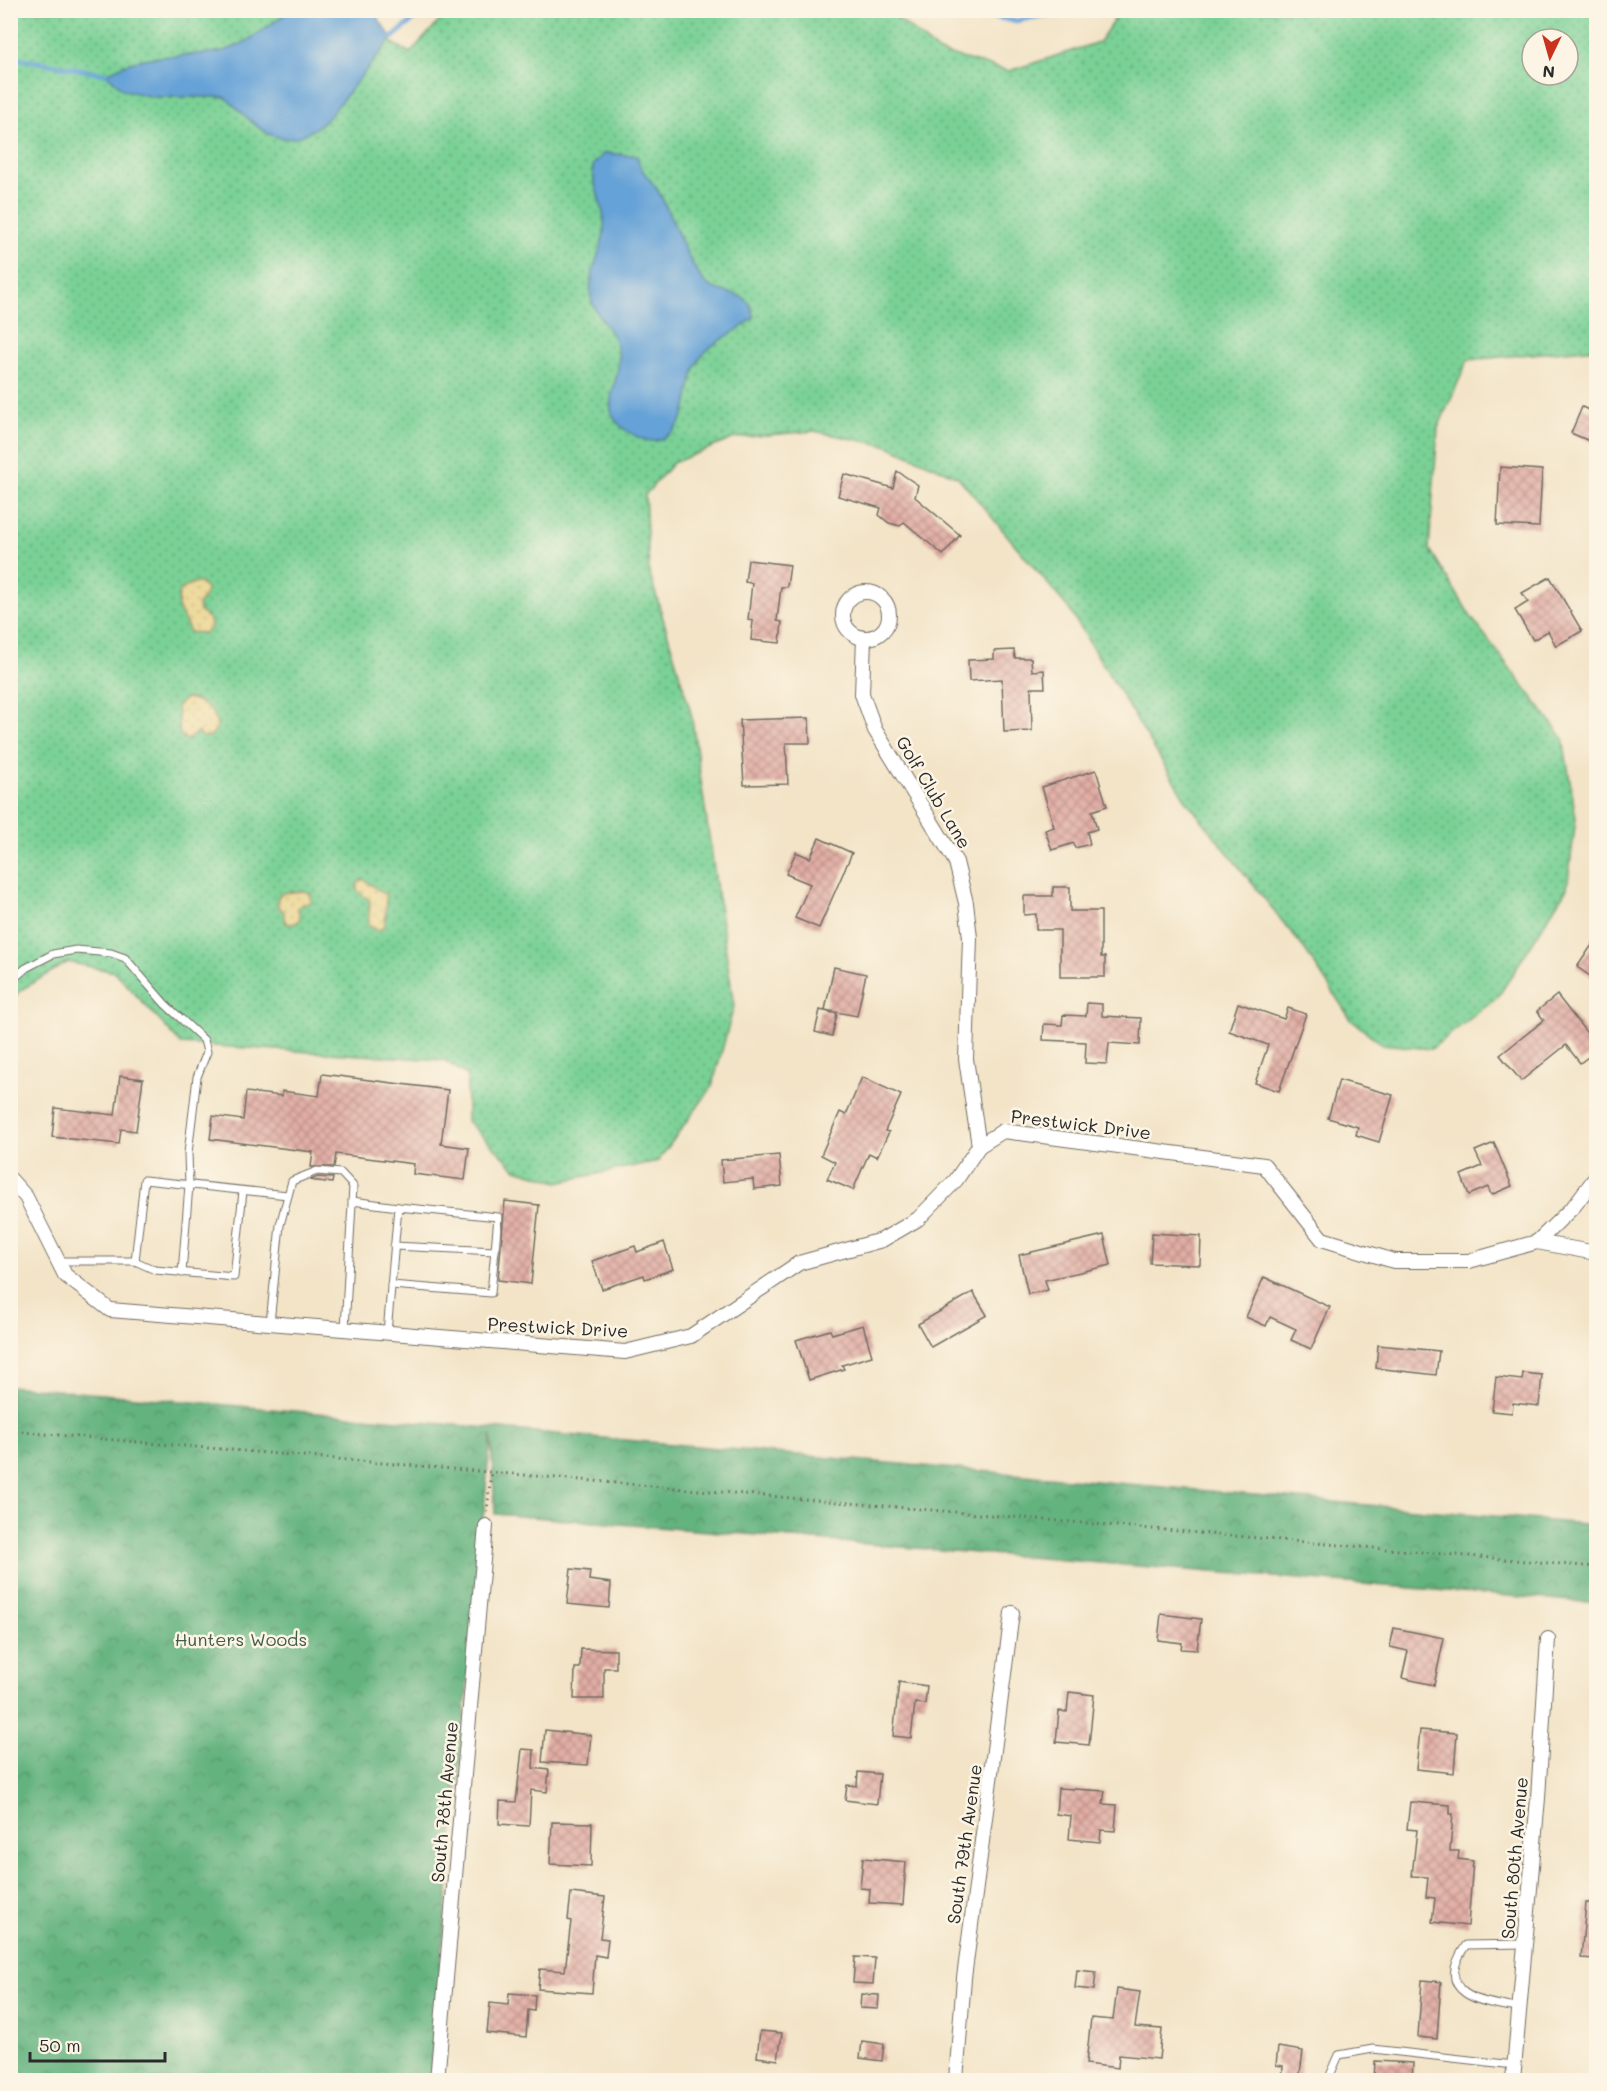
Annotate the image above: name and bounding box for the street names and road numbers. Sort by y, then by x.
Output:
street label: Golf Club Lane [891,731,977,853]
street label: Prestwick Drive [1010,1104,1152,1144]
street label: Prestwick Drive [487,1311,629,1343]
street label: South 78th Avenue [425,1721,463,1883]
street label: South 79th Avenue [941,1762,987,1926]
street label: South 80th Avenue [1495,1776,1533,1940]

